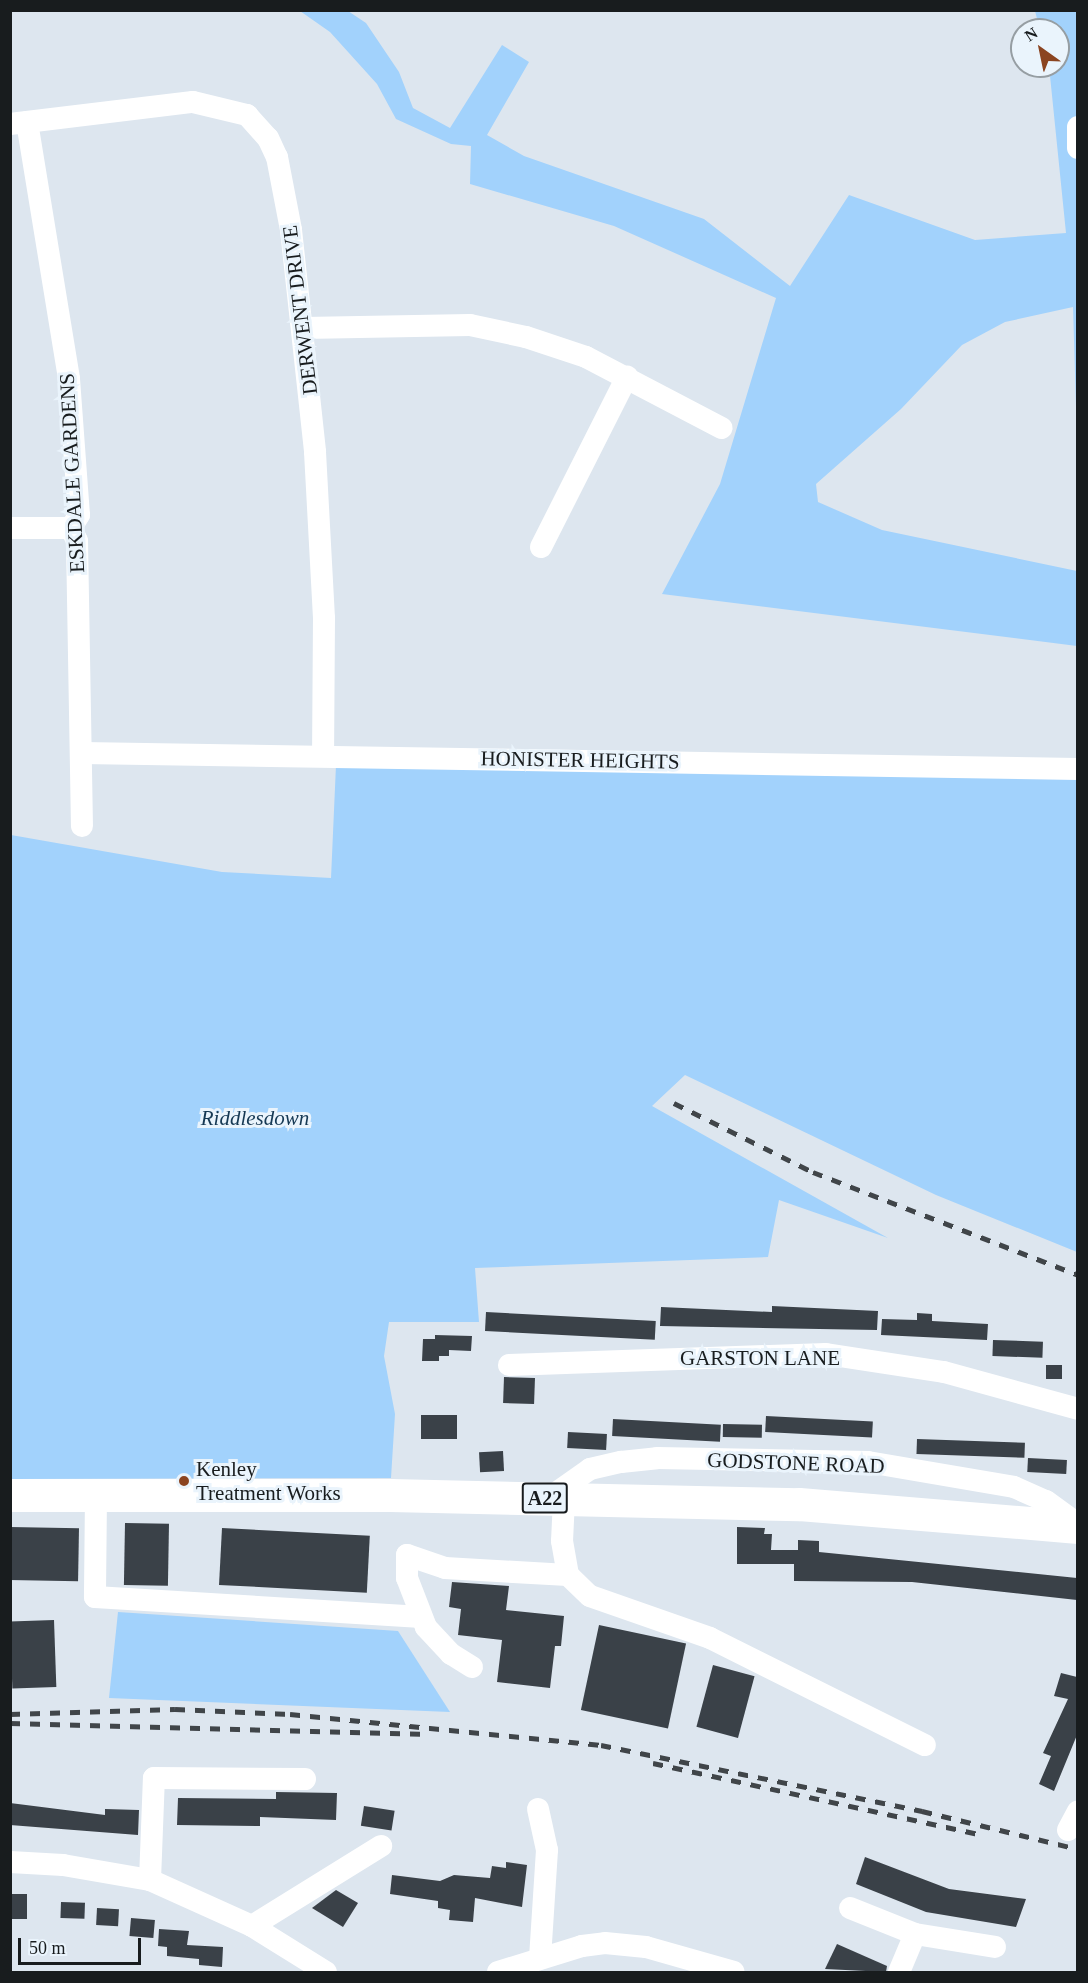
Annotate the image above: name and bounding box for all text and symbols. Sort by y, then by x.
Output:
north arrow [1010,18,1070,78]
text: N [1022,24,1040,44]
street label: DERWENT DRIVE [277,224,323,396]
street label: ESKDALE GARDENS [54,372,90,574]
street label: HONISTER HEIGHTS [480,746,680,774]
park label: Riddlesdown [201,1105,309,1131]
street label: GARSTON LANE [680,1345,840,1371]
street label: GODSTONE ROAD [707,1447,885,1479]
place label: Kenley Treatment Works [196,1456,341,1506]
marker: Kenley Treatment Works [177,1474,191,1488]
road number: A22 [521,1481,569,1515]
scale bar [21,1926,144,1964]
text: 50 m [29,1938,66,1958]

